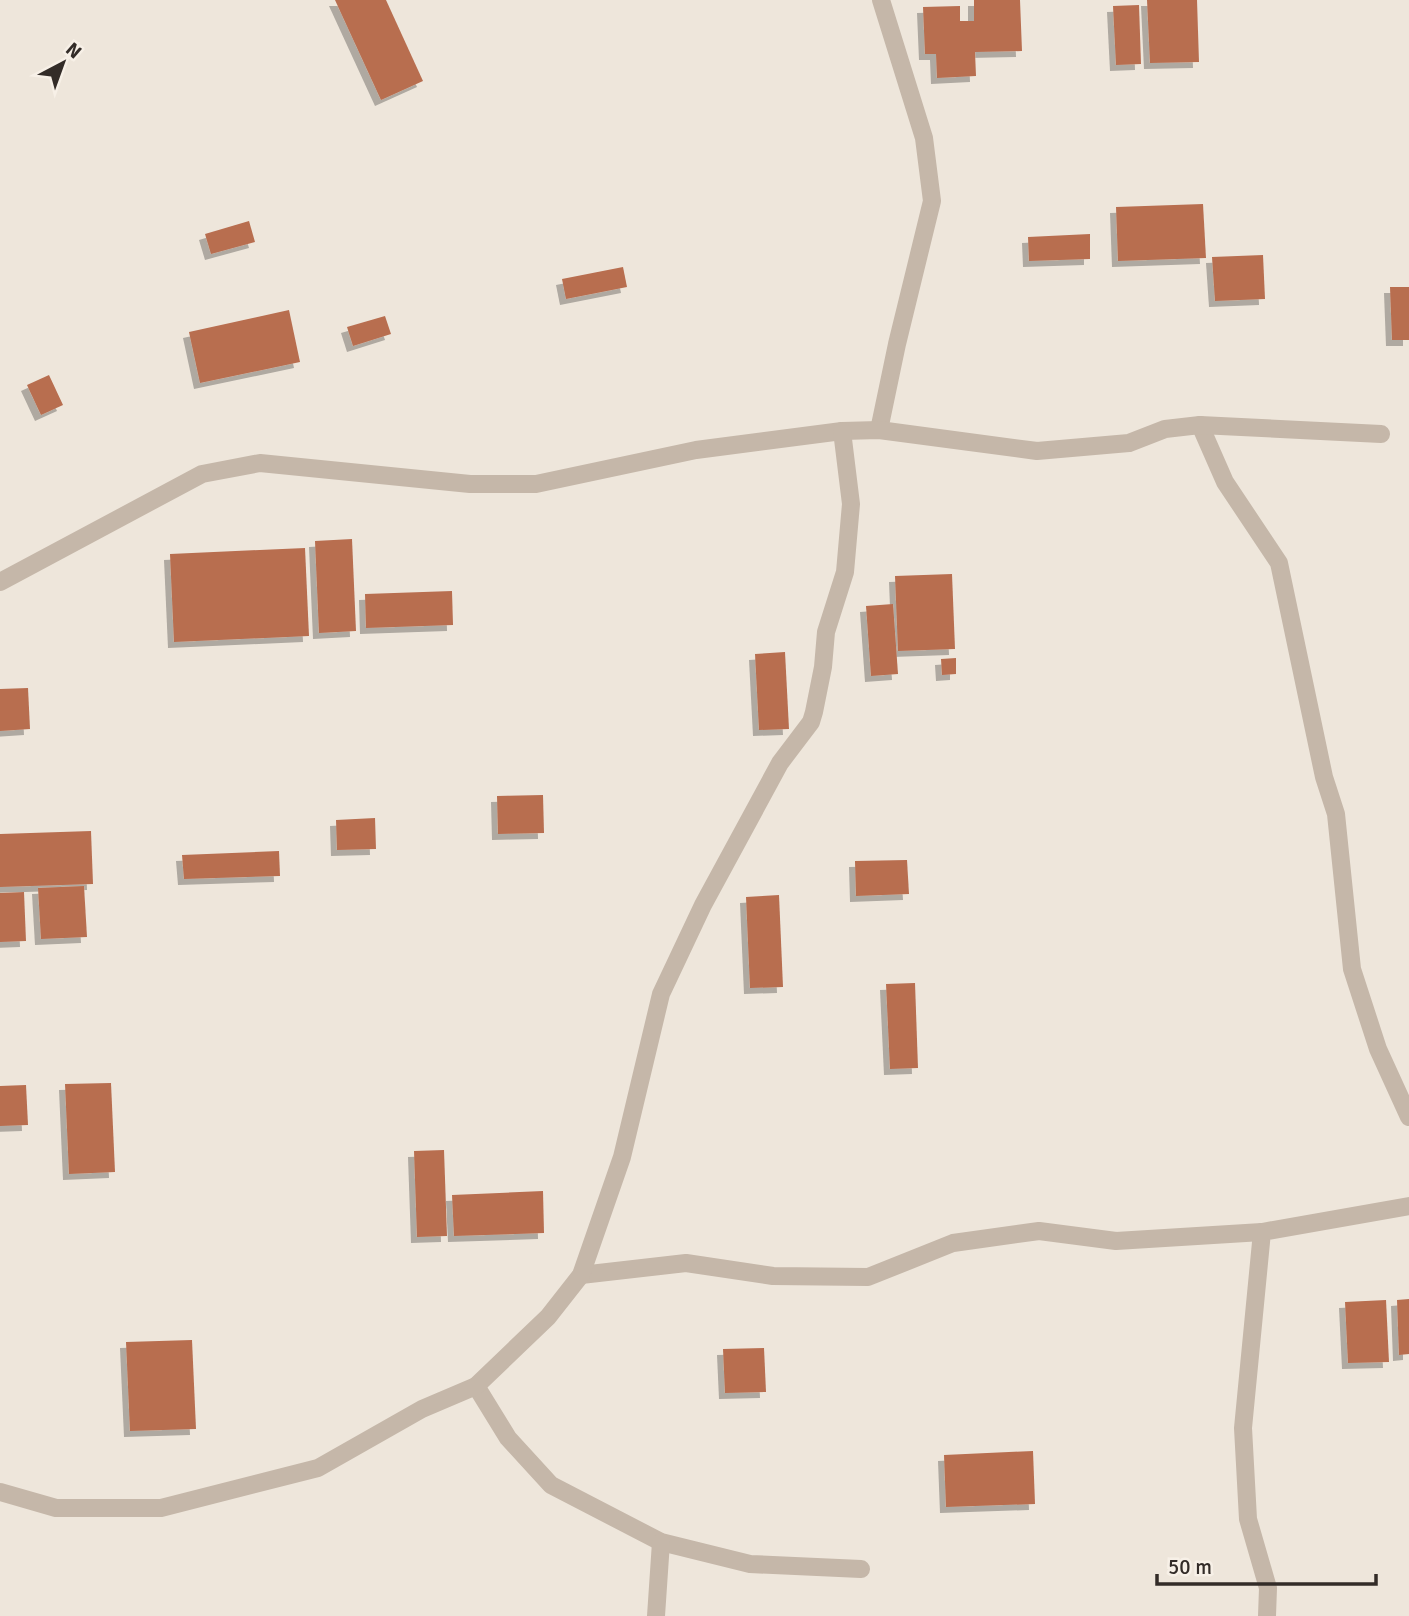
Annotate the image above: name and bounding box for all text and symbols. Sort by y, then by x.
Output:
north arrow [28,28,98,98]
text: N [61,38,86,64]
scale bar [1157,1542,1376,1586]
text: 50 m [1168,1554,1212,1580]

